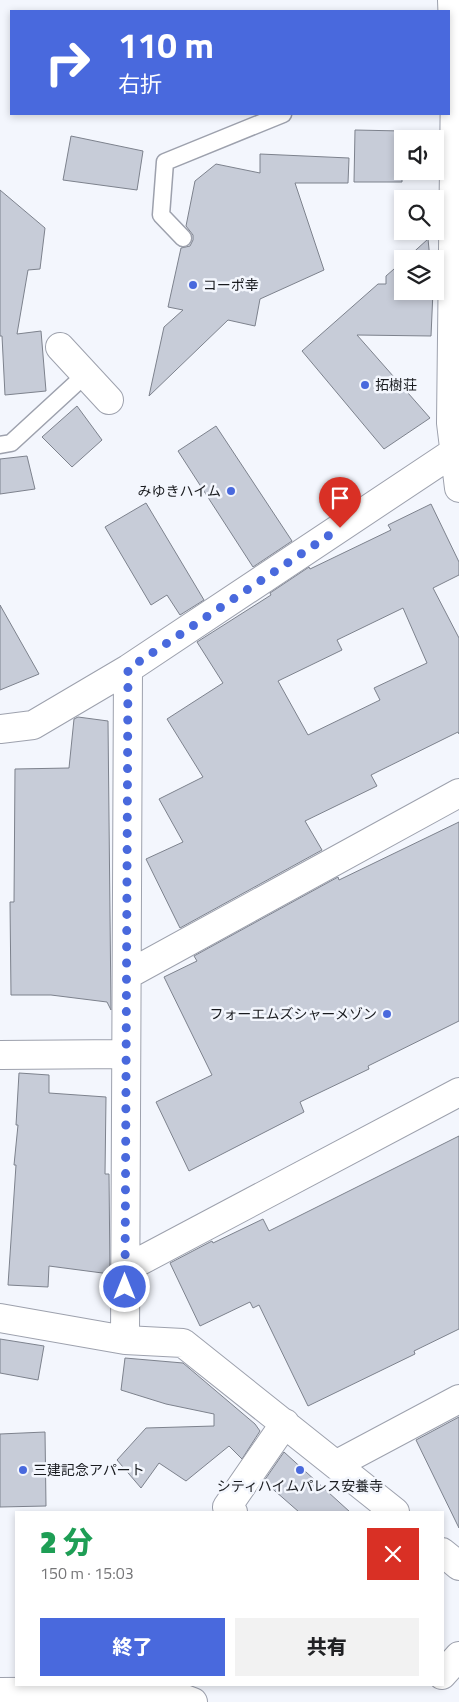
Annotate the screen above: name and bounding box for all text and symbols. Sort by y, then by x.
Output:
text: 110 m [118,18,214,72]
icon: right [35,30,100,95]
text: 右折 [118,67,162,101]
map controls [394,130,444,300]
button: sound [394,130,444,180]
button: search [394,190,444,240]
button: layers [394,250,444,300]
place label: コーポ幸 [203,274,259,295]
marker: コーポ幸 [187,279,199,291]
place label: 拓樹荘 [375,374,417,395]
marker: 拓樹荘 [359,379,371,391]
pin [319,477,361,528]
place label: みゆきハイム [138,480,221,501]
icon: arrive [326,484,354,512]
marker: みゆきハイム [225,485,237,497]
place label: フォーエムズシャーメゾン [210,1003,377,1024]
marker: フォーエムズシャーメゾン [381,1008,393,1020]
position arrow [98,1260,150,1312]
place label: 三建記念アパート [33,1459,145,1480]
marker: 三建記念アパート [17,1464,29,1476]
marker: シティハイムパレス安養寺 [294,1464,306,1476]
place label: シティハイムパレス安養寺 [217,1475,383,1496]
text: 2 分 [40,1519,93,1565]
button: close [367,1528,419,1580]
text: 150 m · 15:03 [40,1561,134,1585]
button: 終了 [40,1618,225,1676]
button: 共有 [235,1618,419,1676]

